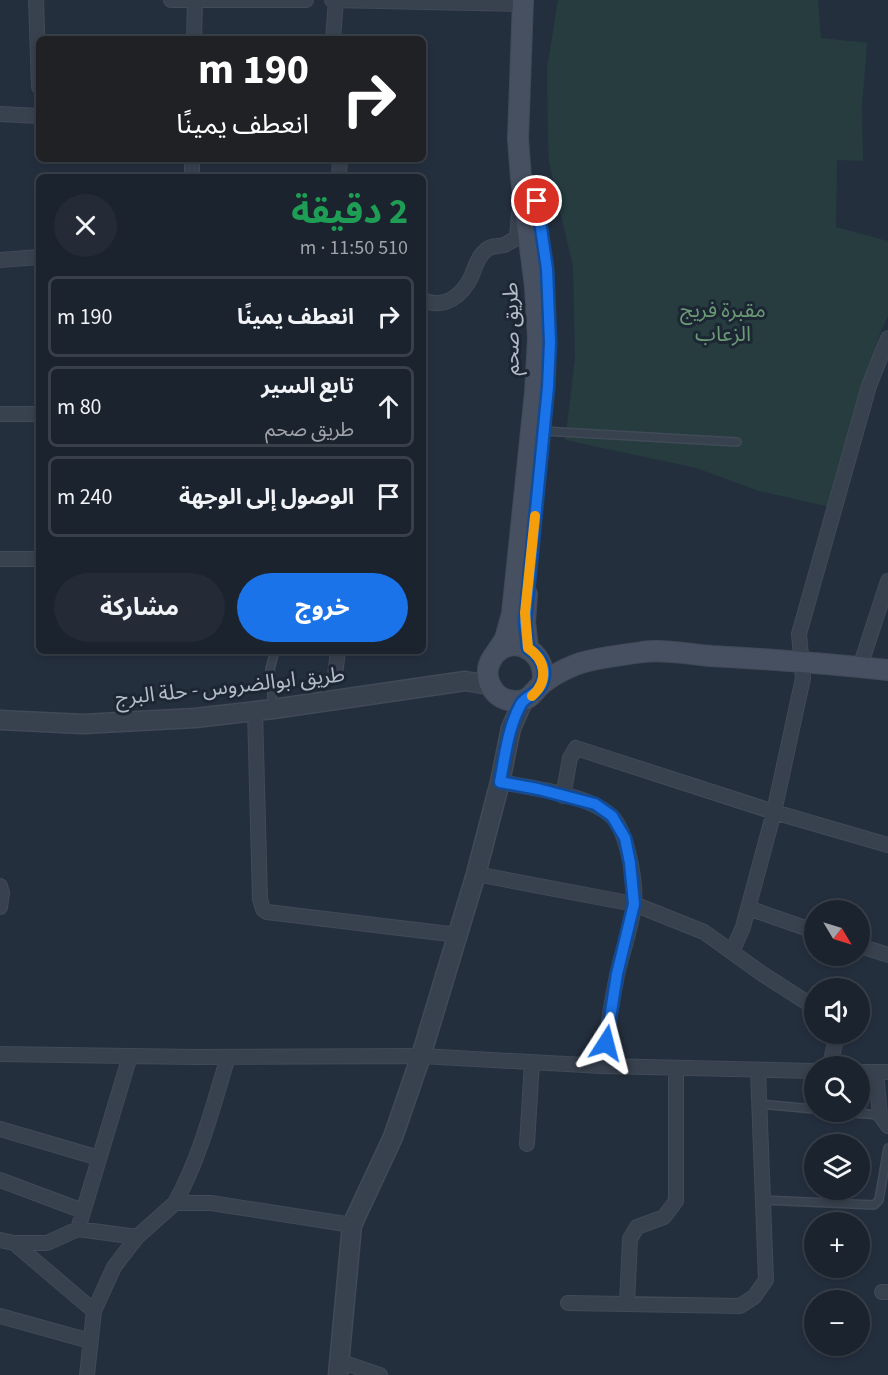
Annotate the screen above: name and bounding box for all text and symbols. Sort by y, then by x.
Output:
text: 190 m [198,40,309,100]
icon: right [330,60,408,138]
text: انعطف يمينًا [176,105,309,144]
pin [511,175,562,226]
icon: arrive [520,184,553,217]
text: 2 دقيقة [291,186,408,237]
button: close [54,194,117,257]
text: 510 m · 11:50 [300,234,408,262]
street label: طريق صحم [495,282,527,376]
park label: مقبرة فريج الزعاب [680,295,766,349]
icon: right [372,300,405,333]
text: 190 m [57,301,112,333]
text: انعطف يمينًا [237,301,354,333]
text: تابع السير [261,370,354,402]
icon: ahead [372,390,405,423]
text: 80 m [57,391,102,423]
text: طريق صحم [265,416,354,444]
icon: arrive [372,480,405,513]
text: 240 m [57,481,112,513]
text: الوصول إلى الوجهة [179,481,354,513]
button: مشاركة [54,573,225,642]
button: خروج [237,573,408,642]
street label: طريق ابوالضروس - حلة البرج [114,659,346,713]
north arrow [804,900,870,966]
map controls [804,900,870,1356]
button: sound [804,978,870,1044]
position arrow [574,1011,638,1075]
button: search [804,1056,870,1122]
button: layers [804,1134,870,1200]
button: + [804,1212,870,1278]
button: − [804,1290,870,1356]

